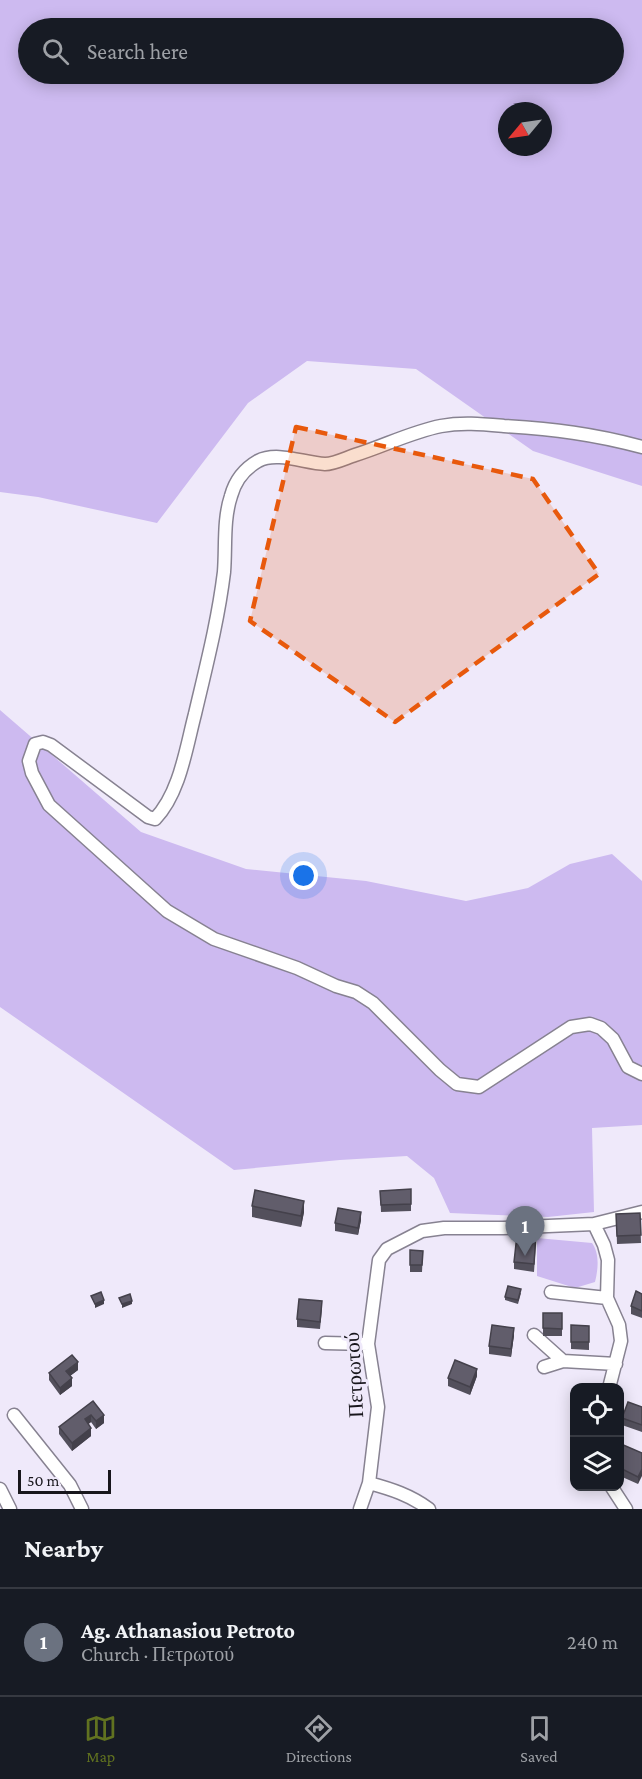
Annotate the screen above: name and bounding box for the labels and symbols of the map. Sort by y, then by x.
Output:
north arrow [498,102,552,156]
your location [289,861,318,890]
pin: 1 [506,1206,544,1256]
street label: Πετρωτού [340,1331,368,1419]
scale bar [18,1467,111,1494]

